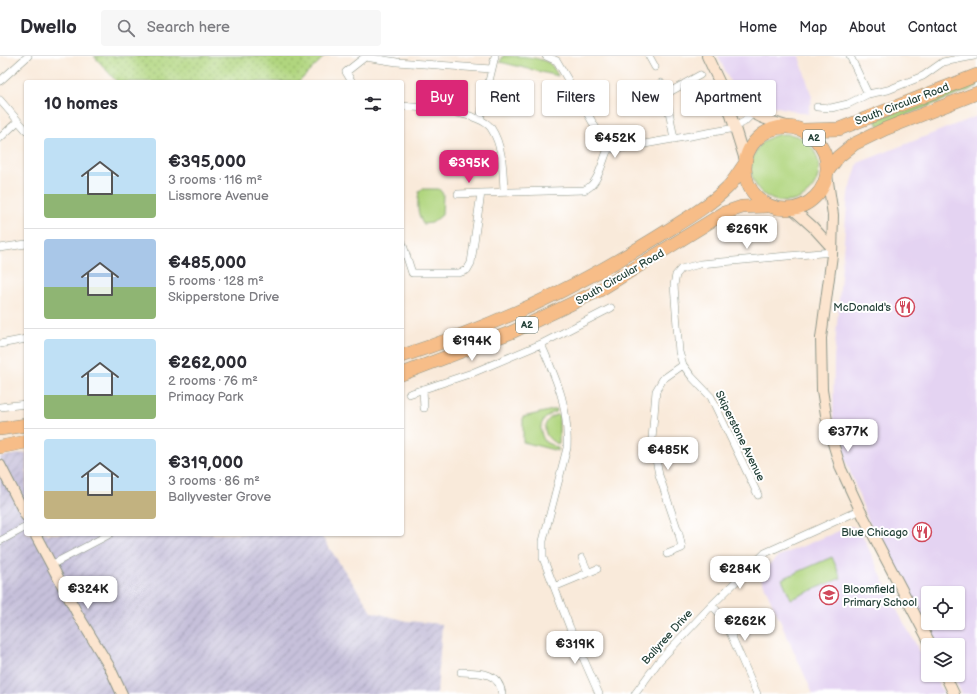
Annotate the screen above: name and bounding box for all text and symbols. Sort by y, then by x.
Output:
search box [101,10,381,46]
text: Dwello [20,16,77,39]
icon: search [115,17,137,39]
text: Search here [147,18,230,37]
text: Home [739,19,777,36]
text: Map [799,19,827,36]
text: About [849,19,886,36]
text: Contact [908,19,957,36]
chip: Buy [416,80,468,116]
chip: Rent [476,80,534,116]
chip: Filters [542,80,609,116]
chip: New [617,80,673,116]
chip: Apartment [681,80,776,116]
street label: South Circular Road [853,80,951,128]
icon: filters [362,93,384,115]
text: 10 homes [44,94,118,114]
pin: €452K [587,125,643,159]
text: €452K [594,130,636,146]
road number: A2 [803,130,825,146]
pin: €395K [441,150,497,184]
text: €395,000 [168,152,246,172]
icon: home [76,154,124,202]
text: €395K [448,155,490,171]
text: 3 rooms · 116 m² [168,172,262,188]
text: Lissmore Avenue [168,188,269,204]
pin: €269K [719,216,775,250]
text: €269K [726,221,768,237]
street label: South Circular Road [574,246,666,308]
text: €485,000 [168,253,246,273]
icon: home [76,255,124,303]
text: 5 rooms · 128 m² [168,273,264,289]
text: Skipperstone Drive [168,289,279,305]
restaurant icon: McDonald's [894,296,916,318]
place label: McDonald's [833,301,892,314]
road number: A2 [516,317,538,333]
pin: €194K [444,328,500,362]
text: €194K [452,333,492,349]
text: €262,000 [168,353,247,373]
icon: home [76,355,124,403]
text: 2 rooms · 76 m² [168,373,258,389]
text: Primacy Park [168,389,243,405]
street label: Skiperstone Avenue [712,389,768,484]
pin: €377K [820,419,876,453]
text: €377K [828,424,868,440]
pin: €485K [640,437,696,471]
text: €485K [647,442,689,458]
text: €319,000 [168,453,243,473]
icon: home [76,455,124,503]
text: 3 rooms · 86 m² [168,473,260,489]
text: Ballyvester Grove [168,489,271,505]
restaurant icon: Blue Chicago [911,521,933,543]
place label: Blue Chicago [841,526,908,539]
pin: €284K [712,556,768,590]
text: €284K [719,561,761,577]
pin: €324K [60,576,116,610]
text: €324K [67,581,109,597]
place label: Bloomfield Primary School [843,583,917,609]
school or university icon: Bloomfield Primary School [818,584,840,606]
map controls [921,586,965,682]
button: locate [921,586,965,630]
street label: Ballyree Drive [639,607,695,667]
pin: €262K [717,608,773,642]
text: €262K [724,613,766,629]
pin: €319K [547,631,603,665]
text: €319K [555,636,595,652]
button: layers [921,638,965,682]

